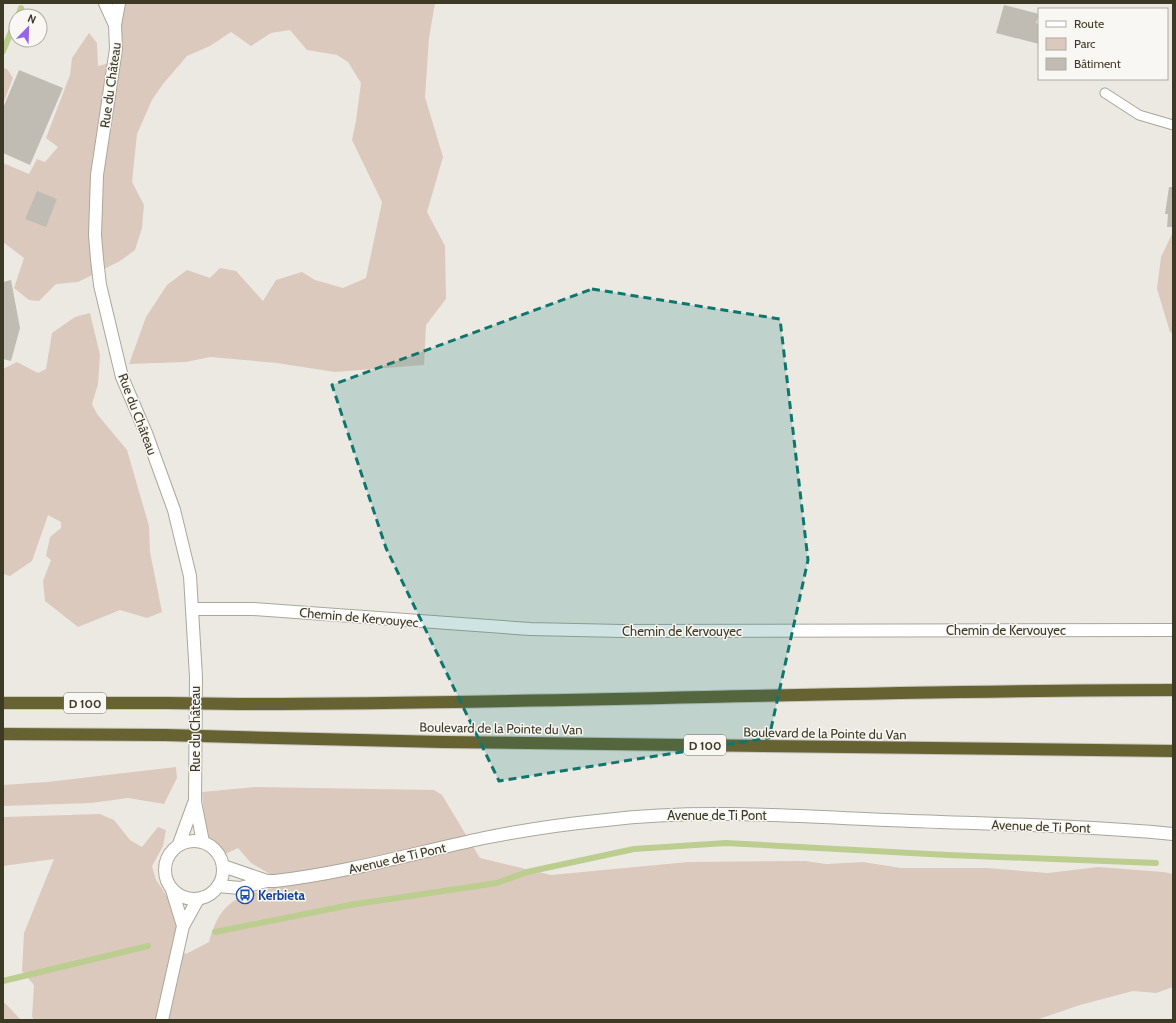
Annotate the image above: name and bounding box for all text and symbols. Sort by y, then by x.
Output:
north arrow [8,8,48,48]
legend [1038,8,1168,80]
text: N [26,11,38,27]
text: Route [1074,16,1104,31]
text: Parc [1074,36,1096,51]
street label: Rue du Château [96,41,124,129]
text: Bâtiment [1074,56,1121,71]
street label: Rue du Château [115,371,161,457]
street label: Chemin de Kervouyec [299,604,419,630]
street label: Chemin de Kervouyec [946,622,1066,638]
street label: Chemin de Kervouyec [622,623,742,639]
street label: Rue du Château [187,686,203,772]
road number: D 100 [64,693,106,713]
street label: Boulevard de la Pointe du Van [419,719,583,737]
street label: Boulevard de la Pointe du Van [743,724,907,742]
road number: D 100 [684,735,726,755]
street label: Avenue de Ti Pont [667,807,767,823]
street label: Avenue de Ti Pont [991,816,1092,836]
street label: Avenue de Ti Pont [347,839,448,877]
bus stop icon: Kerbieta [235,885,255,905]
place label: Kerbieta [258,887,305,903]

